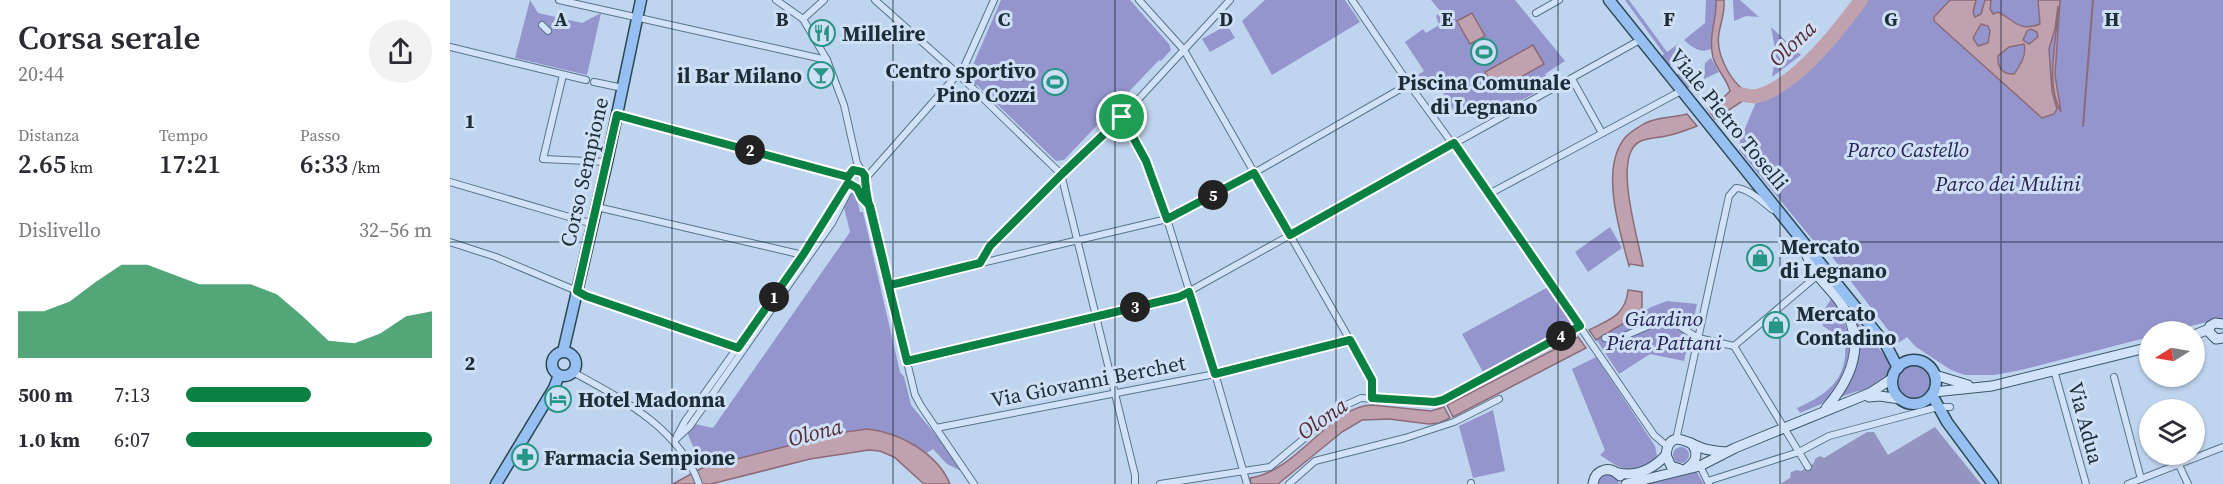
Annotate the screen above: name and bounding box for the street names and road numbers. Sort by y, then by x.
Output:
street label: Viale Pietro Toselli [1663,42,1795,196]
street label: Corso Sempione [553,94,615,250]
street label: Via Giovanni Berchet [988,348,1188,414]
street label: Via Adua [2061,379,2111,467]

